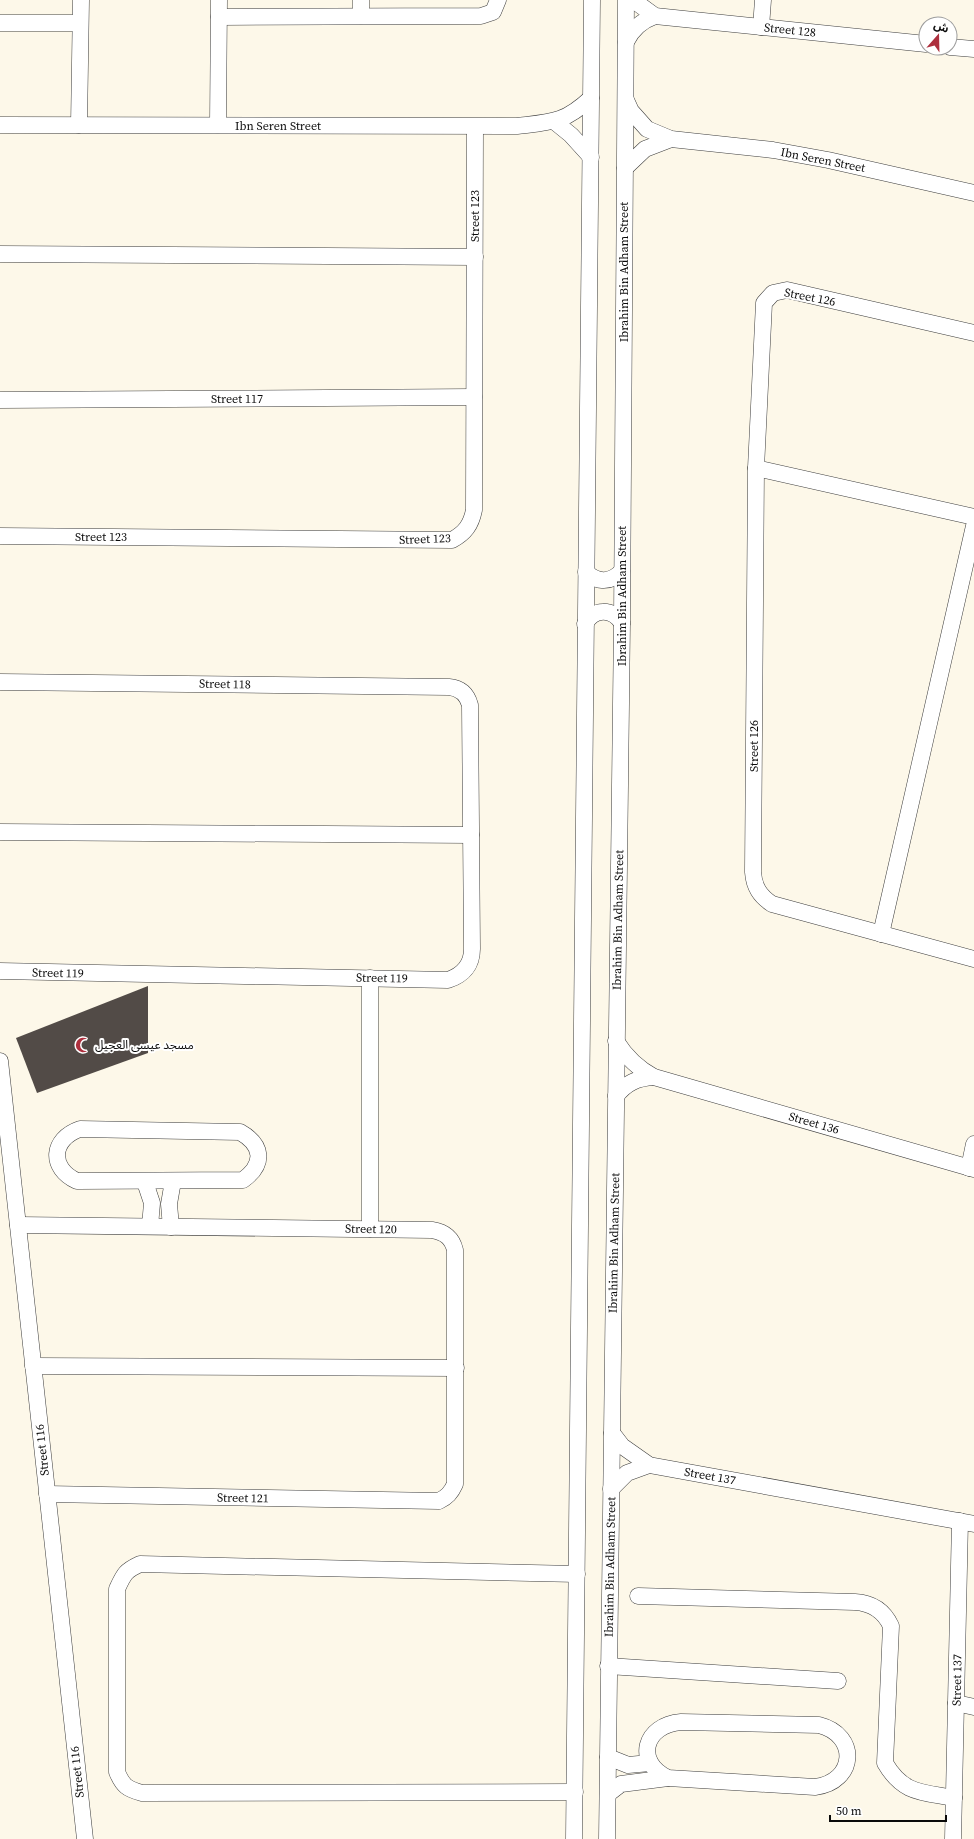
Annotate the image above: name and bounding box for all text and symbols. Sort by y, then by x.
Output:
north arrow [918,16,958,56]
text: ش [932,17,951,37]
street label: Street 128 [763,19,817,41]
street label: Ibn Seren Street [235,118,321,134]
street label: Ibn Seren Street [779,144,867,176]
street label: Street 123 [467,190,483,242]
street label: Ibrahim Bin Adham Street [616,202,632,342]
street label: Street 126 [783,284,837,310]
street label: Street 117 [211,391,263,407]
street label: Ibrahim Bin Adham Street [614,526,630,666]
street label: Street 123 [75,529,127,545]
street label: Street 123 [399,530,451,548]
street label: Street 118 [199,676,251,692]
street label: Street 126 [746,720,762,772]
street label: Ibrahim Bin Adham Street [609,850,627,990]
street label: Street 119 [32,965,84,981]
street label: Street 119 [356,970,408,986]
mosque icon: مسجد عيسى العجيل [74,1036,92,1054]
place label: مسجد عيسى العجيل [95,1037,194,1053]
street label: Street 136 [787,1108,841,1138]
street label: Ibrahim Bin Adham Street [605,1173,623,1313]
street label: Street 120 [345,1221,397,1237]
street label: Street 116 [31,1423,53,1477]
street label: Street 137 [683,1464,737,1488]
street label: Street 121 [217,1490,269,1506]
street label: Ibrahim Bin Adham Street [601,1497,619,1637]
street label: Street 137 [949,1654,965,1706]
street label: Street 116 [66,1745,88,1799]
scale bar [830,1797,946,1823]
text: 50 m [836,1803,862,1819]

